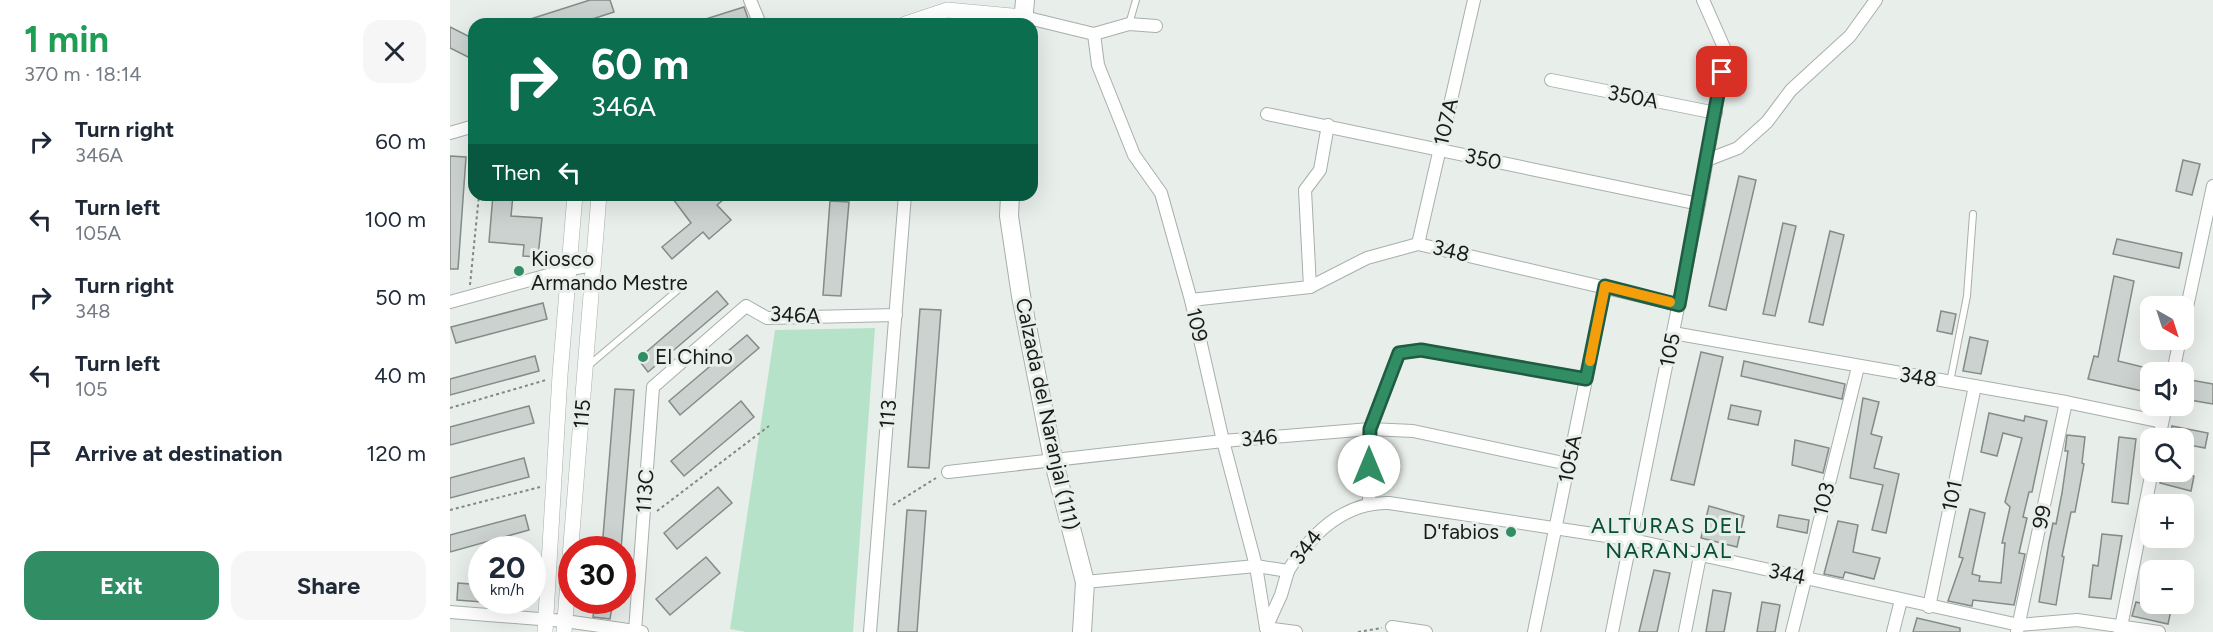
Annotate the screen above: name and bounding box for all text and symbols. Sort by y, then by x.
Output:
text: 1 min [24,18,109,61]
button: close [363,20,426,83]
text: 60 m [591,39,689,90]
icon: right [492,42,570,120]
pin [1696,46,1747,97]
icon: arrive [1705,55,1738,88]
text: 370 m · 18:14 [24,62,142,86]
street label: 350A [1606,79,1661,114]
text: 346A [591,90,656,123]
street label: 107A [1428,96,1463,148]
text: Turn right [75,116,174,143]
icon: right [24,125,57,158]
text: 60 m [375,128,426,155]
street label: 350 [1462,142,1504,175]
text: 346A [75,143,123,167]
icon: left [553,156,586,189]
text: Then [492,159,541,186]
text: Turn left [75,194,161,221]
icon: left [24,203,57,236]
text: 100 m [365,206,426,233]
text: 105A [75,221,121,245]
street label: 348 [1430,234,1472,267]
place label: Kiosco Armando Mestre [531,246,688,295]
marker: Kiosco Armando Mestre [512,264,526,278]
text: Turn right [75,272,174,299]
icon: right [24,281,57,314]
text: 50 m [375,284,426,311]
street label: Calzada del Naranjal (111) [1011,296,1084,532]
north arrow [2140,296,2194,350]
map controls [2140,296,2194,614]
text: 348 [75,299,111,323]
street label: 346A [769,301,821,328]
street label: 109 [1181,305,1213,344]
street label: 105 [1654,331,1685,369]
place label: El Chino [655,344,733,369]
text: Turn left [75,350,161,377]
marker: El Chino [636,350,650,364]
icon: left [24,359,57,392]
street label: 348 [1898,361,1938,392]
text: 40 m [374,362,426,389]
button: sound [2140,362,2194,416]
text: 105 [75,377,108,401]
street label: 115 [568,398,595,430]
street label: 113 [874,399,901,429]
street label: 346 [1240,423,1278,452]
button: search [2140,428,2194,482]
street label: 105A [1553,433,1586,485]
position arrow [1337,434,1401,498]
icon: arrive [24,437,57,470]
text: Arrive at destination [75,440,283,467]
text: 120 m [366,440,426,467]
street label: 113C [630,468,659,514]
street label: 101 [1936,478,1967,514]
street label: 103 [1807,480,1840,518]
button: + [2140,494,2194,548]
street label: 99 [2027,503,2056,531]
district label: ALTURAS DEL NARANJAL [1591,512,1747,564]
place label: D'fabios [1423,519,1499,544]
street label: 344 [1284,524,1327,569]
marker: D'fabios [1504,525,1518,539]
speed limit sign: 30 [558,536,636,614]
text: 20 [489,549,525,586]
button: Exit [24,551,219,620]
button: Share [231,551,426,620]
street label: 344 [1766,557,1808,590]
button: − [2140,560,2194,614]
text: km/h [490,581,524,599]

